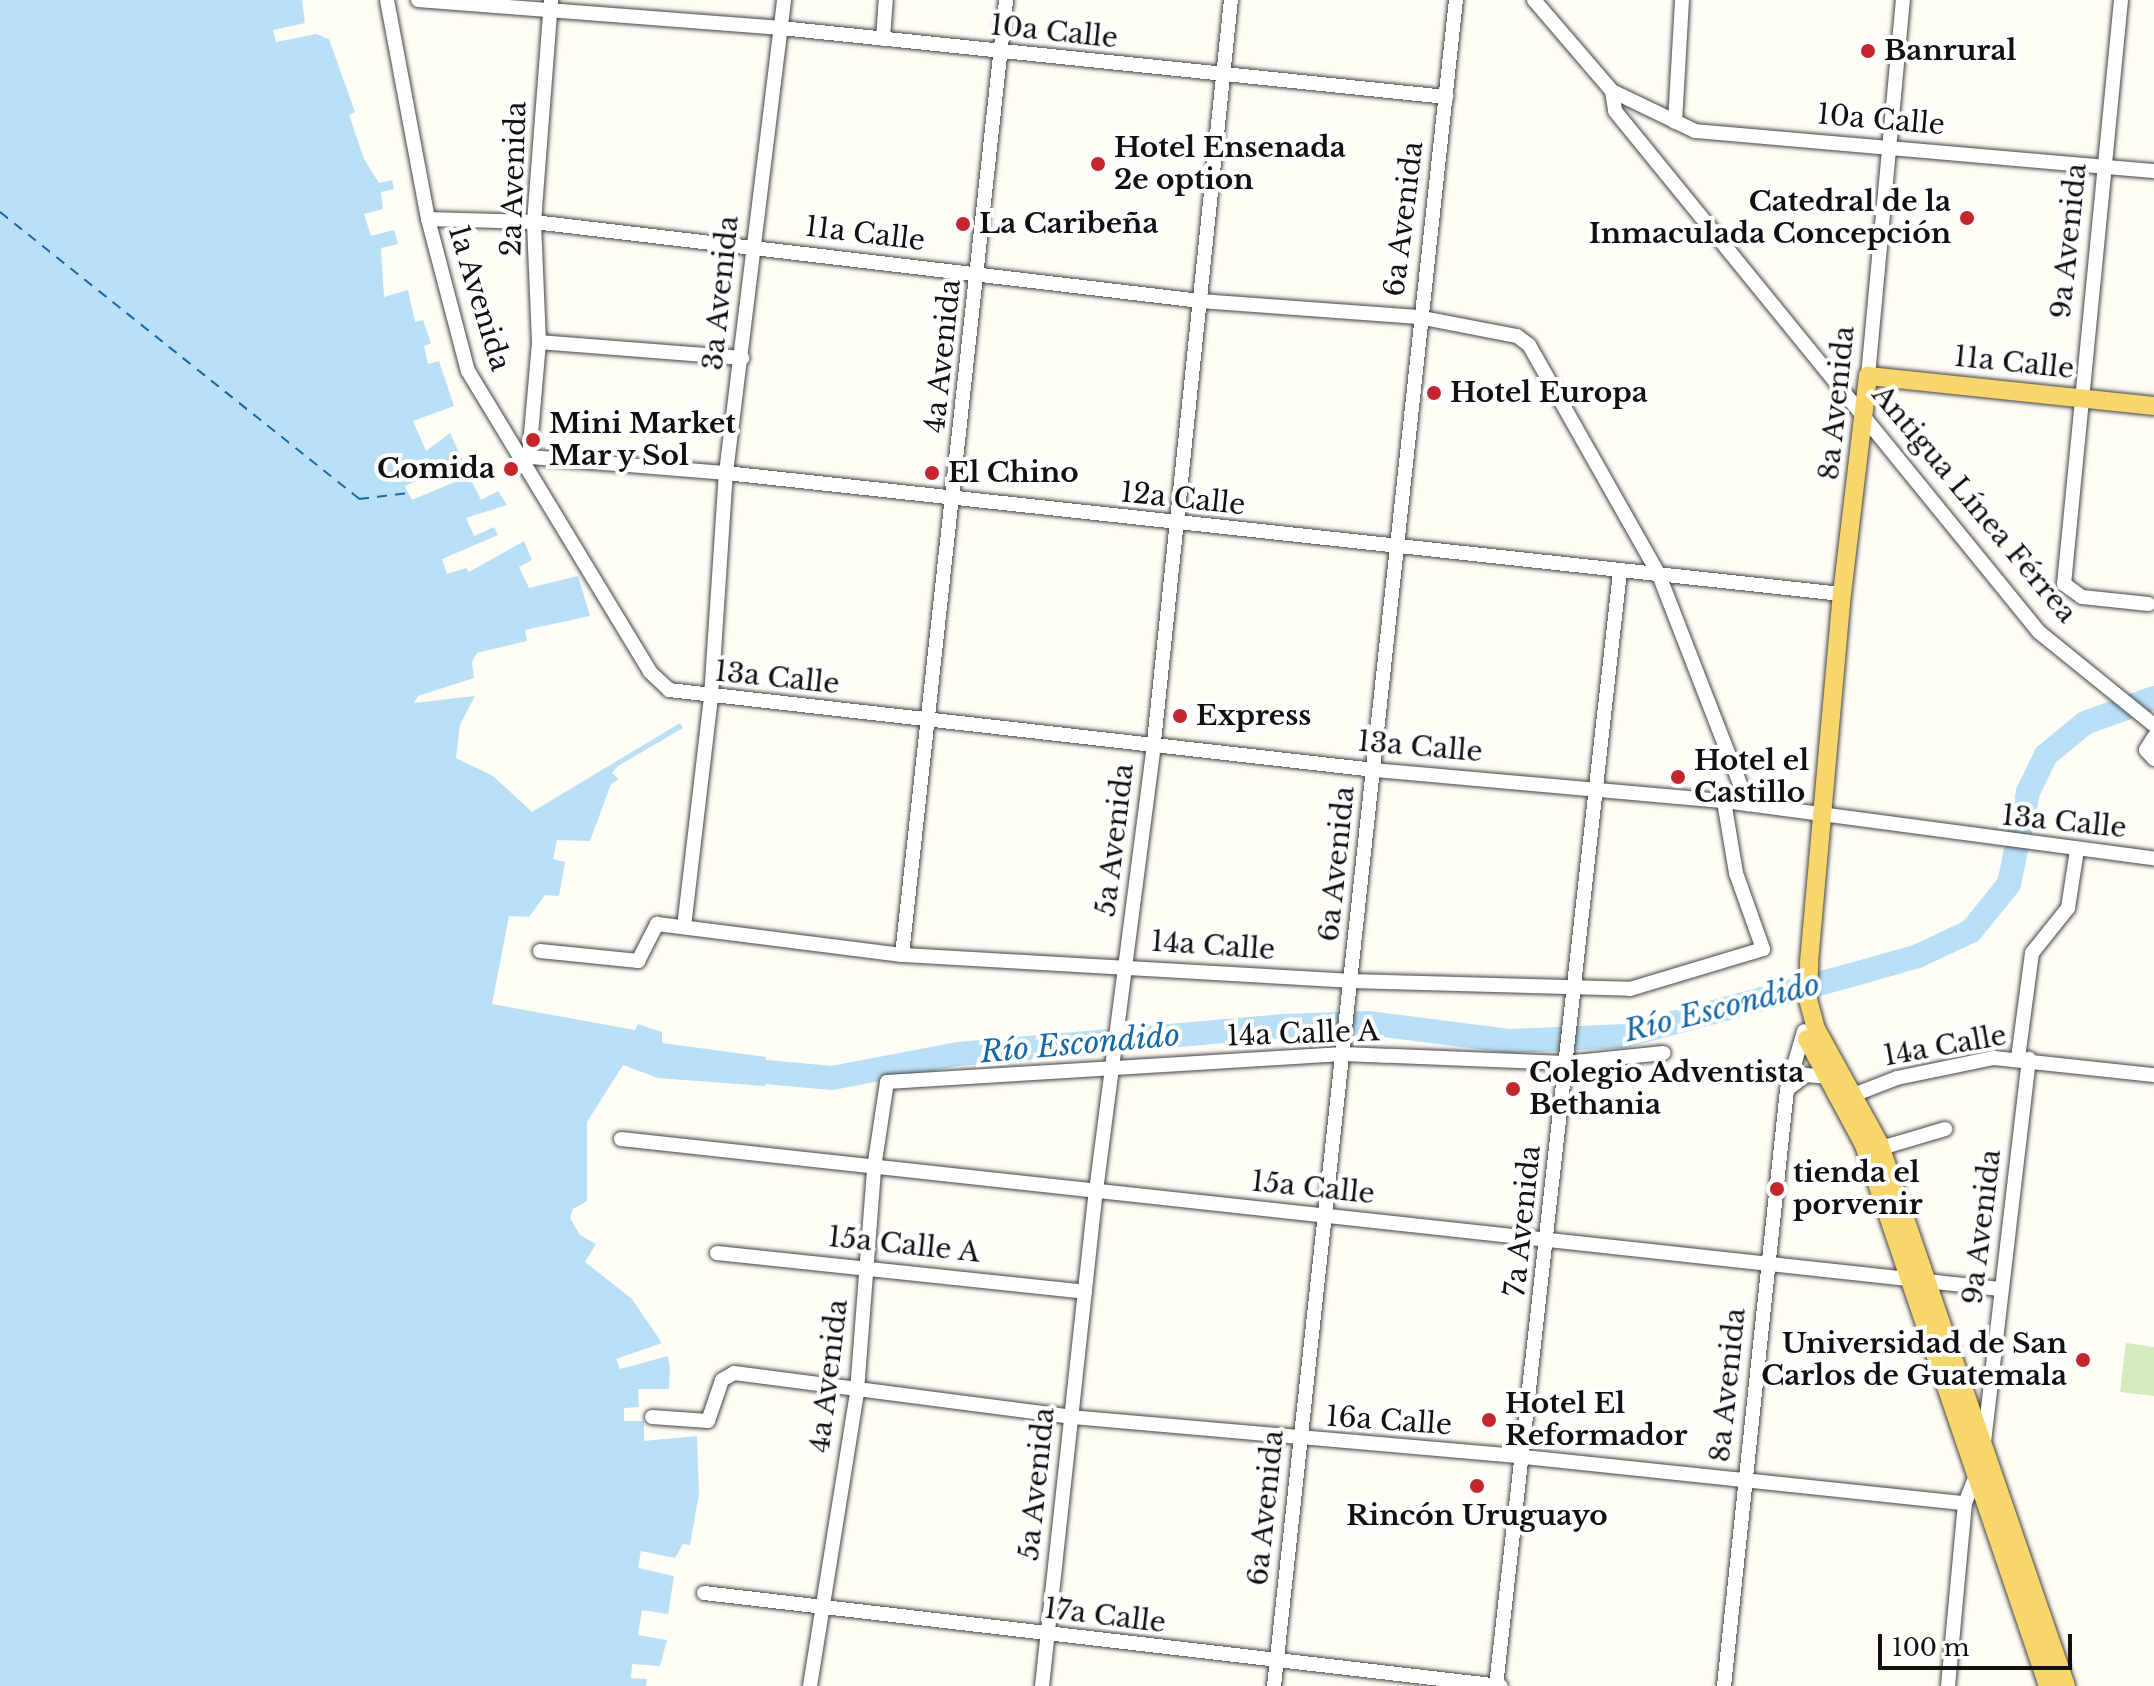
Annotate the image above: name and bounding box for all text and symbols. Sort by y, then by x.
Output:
street label: 10a Calle [988,9,1120,55]
place label: Banrural [1884,34,2016,68]
marker: Banrural [1859,42,1877,60]
street label: 10a Calle [1816,98,1946,142]
street label: 2a Avenida [494,100,534,258]
place label: Hotel Ensenada 2e option [1114,131,1346,197]
street label: 6a Avenida [1378,139,1430,299]
marker: Hotel Ensenada 2e option [1089,155,1107,173]
street label: 9a Avenida [2044,161,2094,321]
place label: Catedral de la Inmaculada Concepción [1589,185,1951,251]
place label: La Caribeña [979,207,1159,241]
marker: Catedral de la Inmaculada Concepción [1958,209,1976,227]
street label: 11a Calle [803,210,927,258]
street label: 3a Avenida [696,213,746,373]
marker: La Caribeña [954,215,972,233]
street label: 1a Avenida [441,220,517,376]
street label: 4a Avenida [918,277,968,435]
street label: 8a Avenida [1812,324,1862,482]
street label: 11a Calle [1952,340,2076,386]
place label: Hotel Europa [1450,376,1648,410]
street label: Antigua Línea Férrea [1865,378,2083,630]
marker: Hotel Europa [1425,384,1443,402]
place label: Mini Market Mar y Sol [549,407,736,473]
marker: Mini Market Mar y Sol [524,431,542,449]
place label: Comida [377,452,495,486]
place label: El Chino [948,456,1079,490]
marker: Comida [502,460,520,478]
marker: El Chino [923,464,941,482]
street label: 12a Calle [1119,476,1247,522]
street label: 13a Calle [713,655,841,701]
place label: Express [1196,699,1311,733]
marker: Express [1171,707,1189,725]
street label: 13a Calle [1356,725,1484,769]
place label: Hotel el Castillo [1694,744,1809,810]
street label: 5a Avenida [1089,761,1141,919]
marker: Hotel el Castillo [1669,768,1687,786]
street label: 6a Avenida [1312,784,1362,944]
street label: 13a Calle [2000,799,2128,845]
street label: 14a Calle [1150,925,1276,967]
water label: Río Escondido [1621,966,1823,1050]
street label: 14a Calle A [1225,1015,1381,1053]
water label: Río Escondido [979,1017,1181,1071]
street label: 14a Calle [1881,1019,2009,1073]
place label: Colegio Adventista Bethania [1529,1056,1805,1122]
marker: Colegio Adventista Bethania [1504,1080,1522,1098]
street label: 7a Avenida [1498,1143,1548,1299]
street label: 9a Avenida [1956,1147,2008,1307]
place label: tienda el porvenir [1793,1156,1923,1222]
street label: 15a Calle [1250,1165,1376,1211]
marker: tienda el porvenir [1768,1180,1786,1198]
street label: 15a Calle A [826,1220,982,1270]
street label: 4a Avenida [803,1297,855,1455]
street label: 8a Avenida [1703,1306,1753,1464]
place label: Universidad de San Carlos de Guatemala [1761,1327,2067,1393]
marker: Universidad de San Carlos de Guatemala [2074,1351,2092,1369]
place label: Hotel El Reformador [1505,1387,1687,1453]
street label: 16a Calle [1325,1400,1453,1442]
street label: 5a Avenida [1012,1405,1062,1563]
marker: Hotel El Reformador [1480,1411,1498,1429]
street label: 6a Avenida [1241,1428,1291,1588]
marker: Rincón Uruguayo [1468,1477,1486,1495]
place label: Rincón Uruguayo [1346,1499,1608,1533]
street label: 17a Calle [1042,1592,1168,1640]
scale bar [1882,1618,2076,1668]
text: 100 m [1892,1633,1970,1662]

